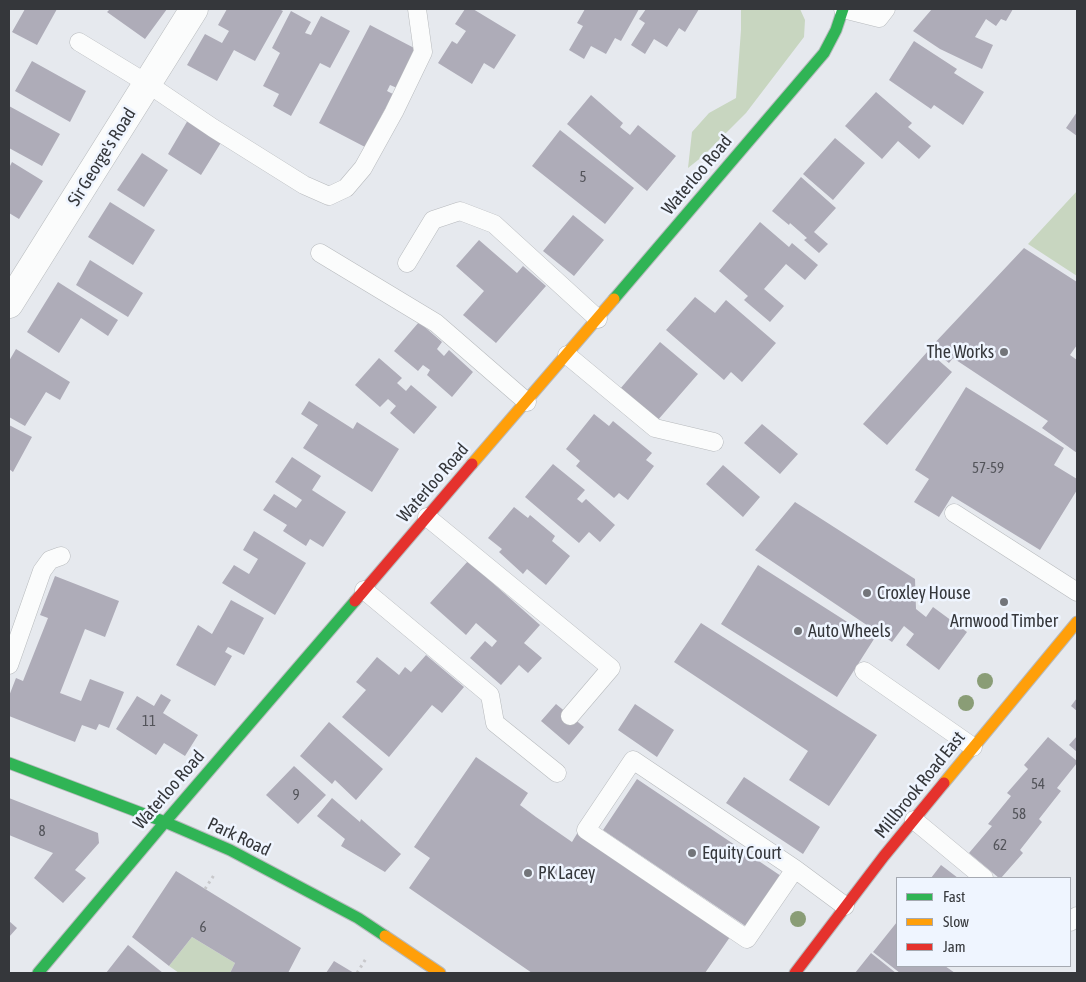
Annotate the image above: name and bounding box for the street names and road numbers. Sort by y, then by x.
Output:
street label: Sir George's Road [63,104,141,210]
street label: Waterloo Road [657,131,737,219]
street label: Waterloo Road [393,439,473,527]
street label: Millbrook Road East [870,727,970,843]
street label: Waterloo Road [129,746,209,834]
street label: Park Road [204,813,274,861]

